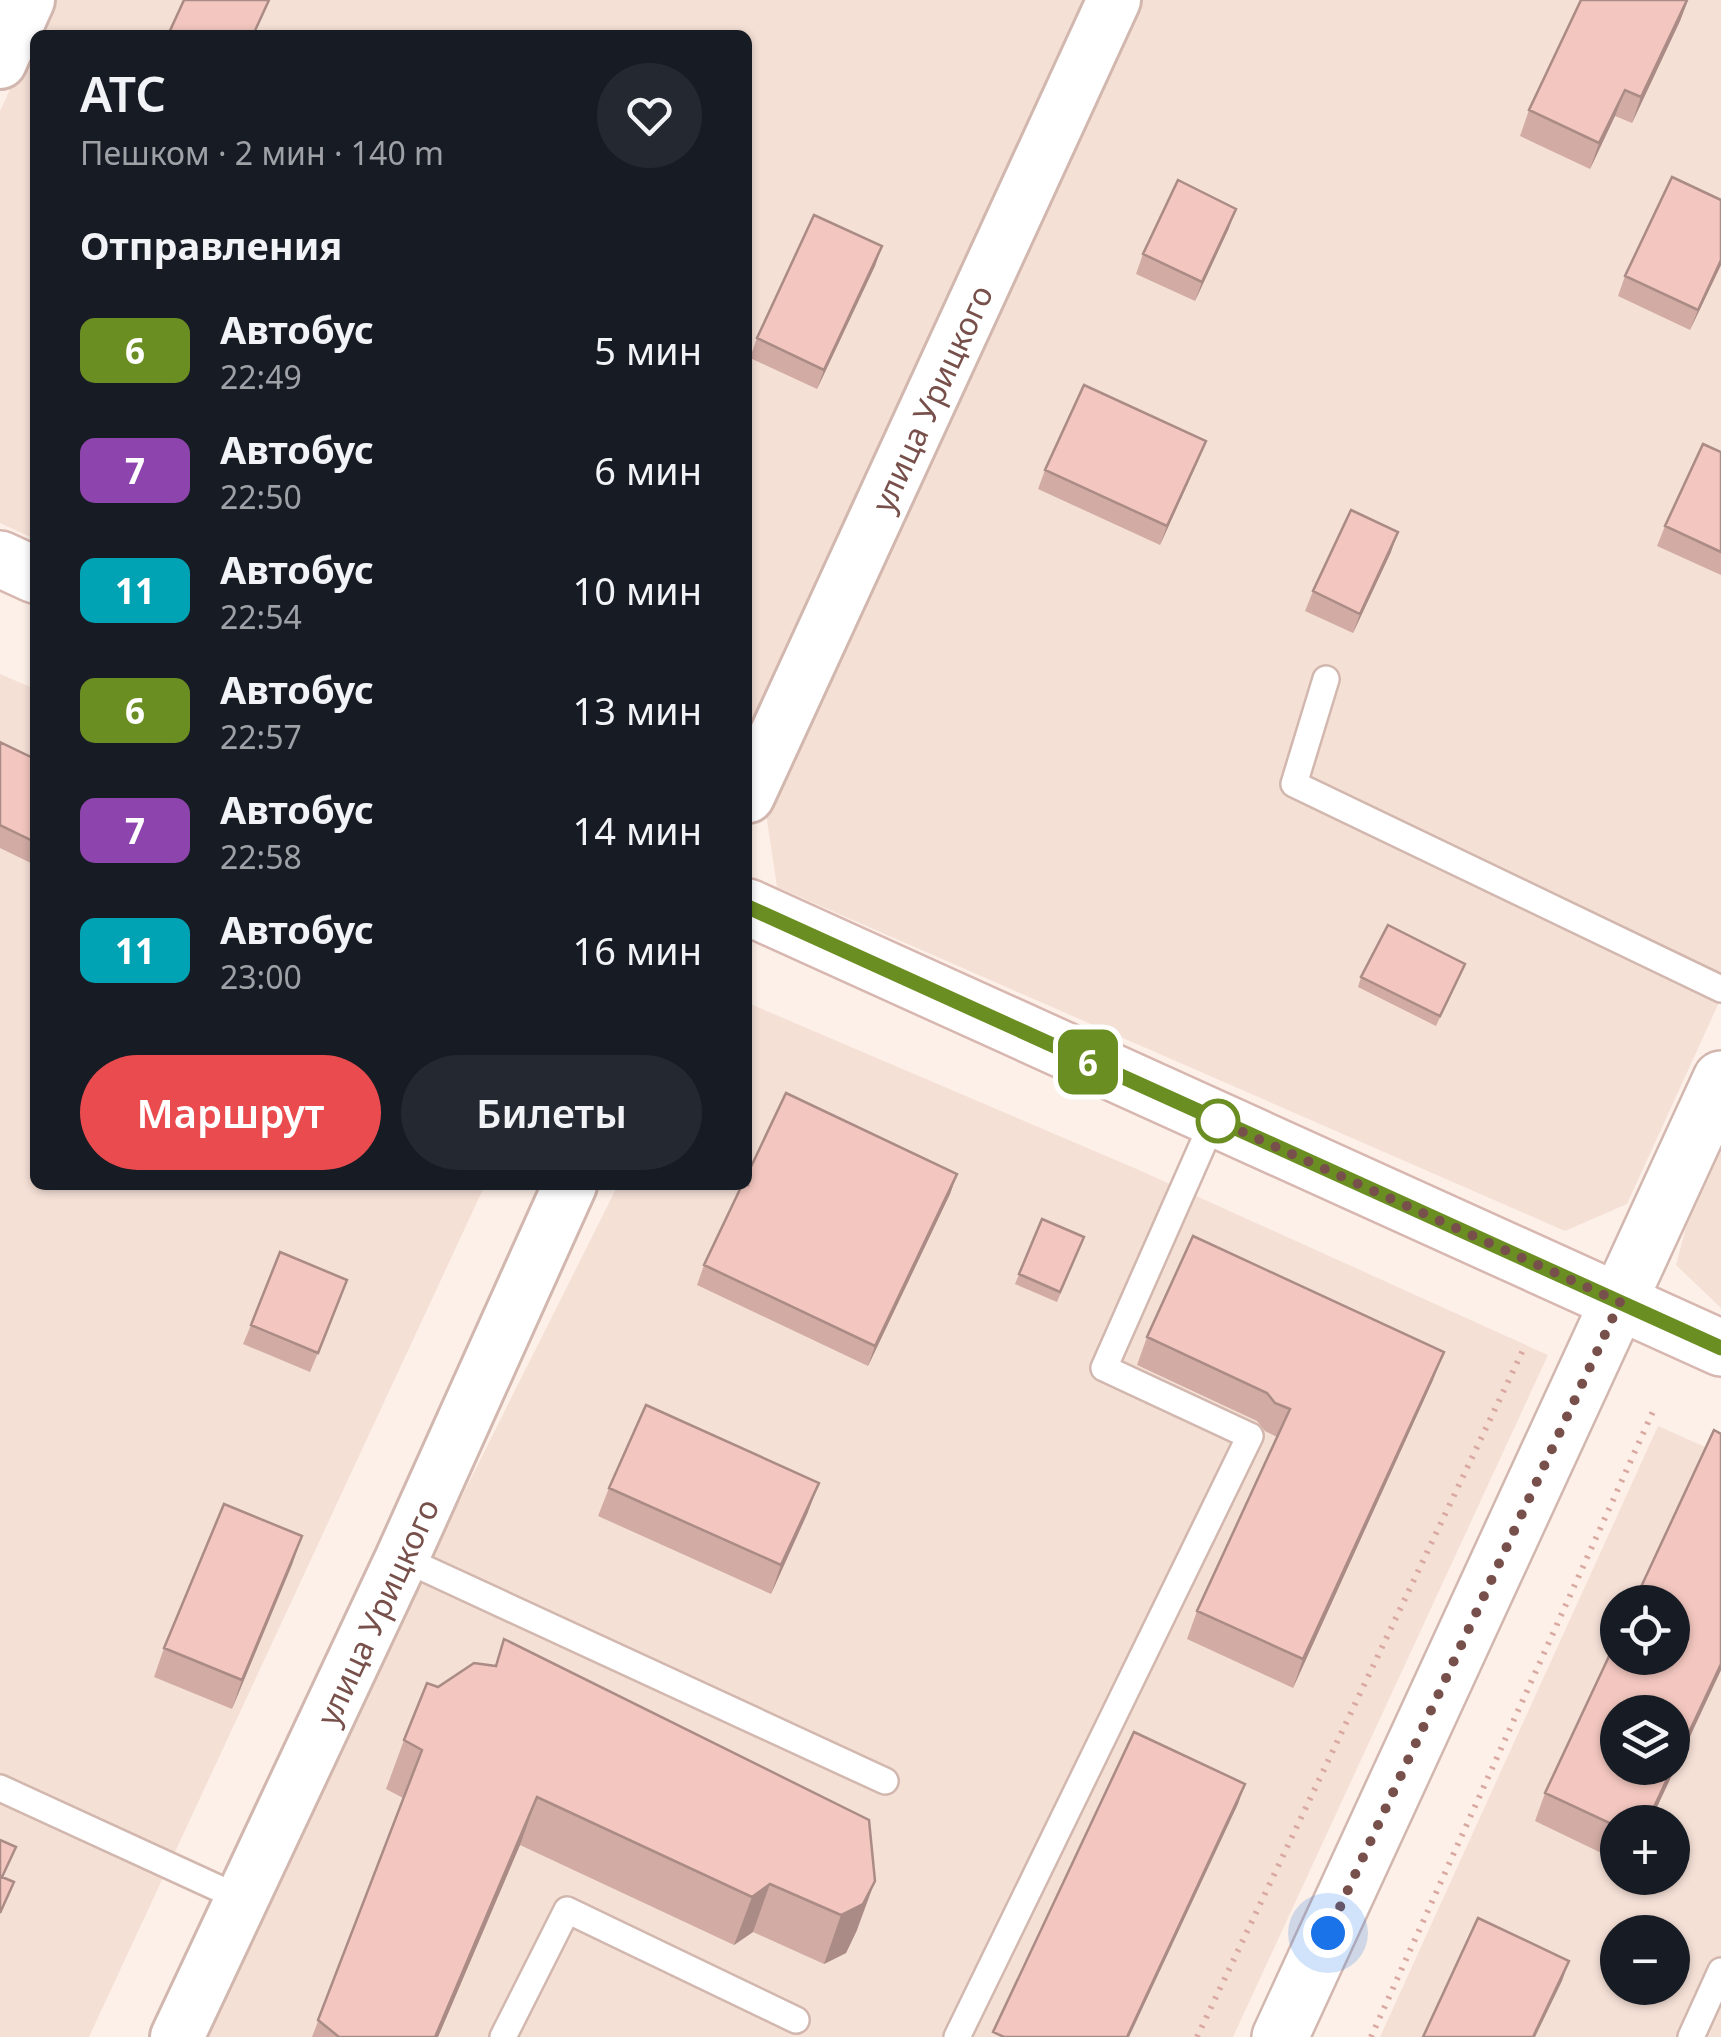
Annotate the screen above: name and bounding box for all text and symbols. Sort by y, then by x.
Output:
text: АТС [80,61,166,126]
button: heart [597,63,702,168]
text: Пешком · 2 мин · 140 m [80,131,444,174]
text: Отправления [80,219,342,271]
street label: улица Урицкого [860,278,1002,519]
text: Автобус [220,303,374,355]
text: 5 мин [594,324,702,376]
text: 6 [125,327,145,374]
text: 22:49 [220,355,302,398]
text: Автобус [220,423,374,475]
text: 6 мин [594,444,702,496]
text: 7 [125,447,145,494]
text: 22:50 [220,475,302,518]
text: Автобус [220,543,374,595]
text: 10 мин [573,564,702,616]
text: 11 [115,567,155,614]
text: 22:54 [220,595,302,638]
text: Автобус [220,663,374,715]
text: 13 мин [573,684,702,736]
text: 6 [125,687,145,734]
text: 22:57 [220,715,302,758]
text: Автобус [220,783,374,835]
text: 14 мин [573,804,702,856]
text: 7 [125,807,145,854]
text: 22:58 [220,835,302,878]
text: Автобус [220,903,374,955]
text: 16 мин [573,924,702,976]
text: 11 [115,927,155,974]
text: 23:00 [220,955,302,998]
line badge: 6 [1056,1030,1120,1094]
text: 6 [1078,1039,1098,1086]
button: Маршрут [80,1055,381,1170]
button: Билеты [401,1055,702,1170]
unlabelled marker [1197,1100,1239,1142]
street label: улица Урицкого [305,1491,448,1732]
map controls [1600,1585,1690,2005]
button: locate [1600,1585,1690,1675]
button: layers [1600,1695,1690,1785]
button: + [1600,1805,1690,1895]
your location [1303,1908,1353,1958]
button: − [1600,1915,1690,2005]

